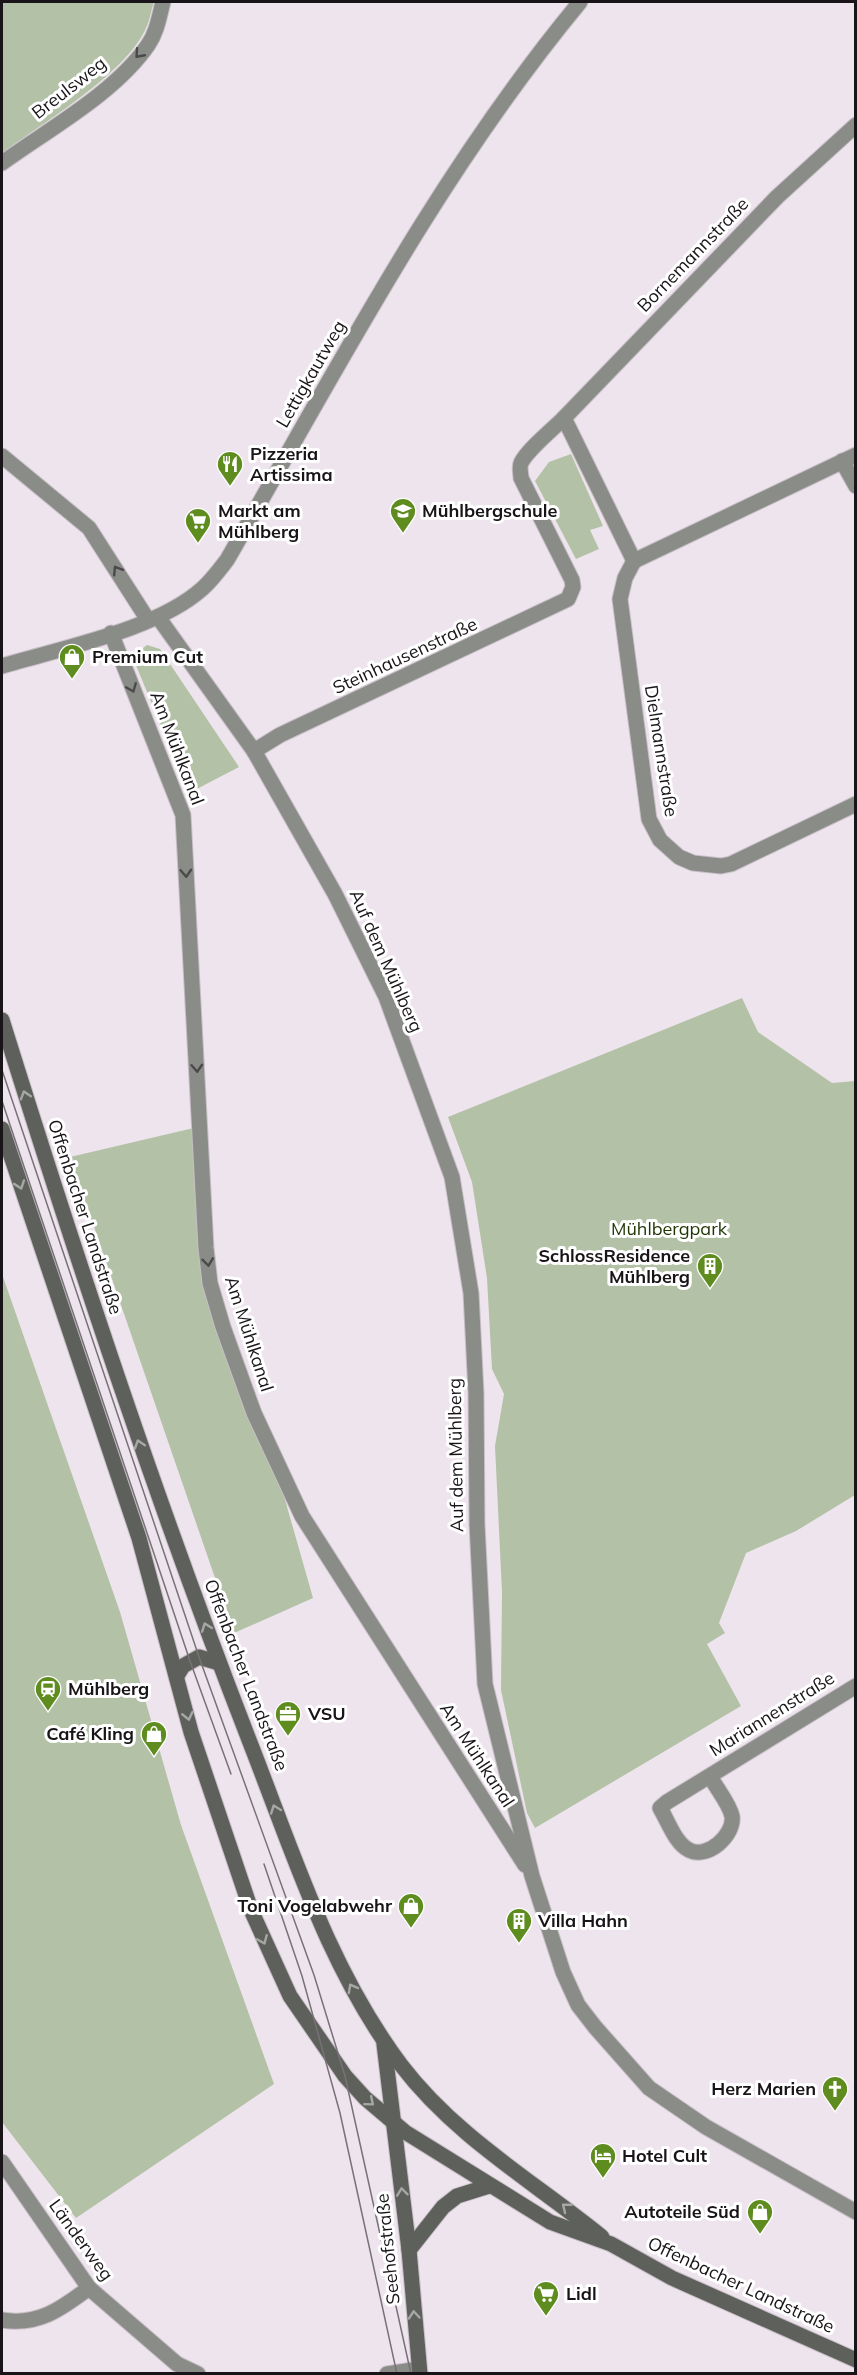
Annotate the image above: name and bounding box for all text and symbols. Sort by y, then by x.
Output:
one-way arrow [135,47,146,58]
street label: Breulsweg [27,51,110,124]
street label: Bornemannstraße [632,192,753,317]
street label: Lettigkautweg [271,316,351,431]
place label: Pizzeria Artissima [250,442,333,486]
restaurant icon: Pizzeria Artissima [215,449,245,487]
school or university icon: Mühlbergschule [388,496,418,534]
place label: Markt am Mühlberg [218,499,301,543]
place label: Mühlbergschule [422,499,557,522]
supermarket icon: Markt am Mühlberg [183,506,213,544]
one-way arrow [114,566,125,577]
street label: Steinhausenstraße [329,612,481,699]
shop icon: Premium Cut [57,642,87,680]
place label: Premium Cut [92,645,203,668]
one-way arrow [125,682,138,692]
street label: Dielmannstraße [640,683,683,818]
street label: Am Mühlkanal [145,688,210,808]
one-way arrow [179,868,192,877]
street label: Auf dem Mühlberg [345,886,428,1036]
one-way arrow [190,1063,203,1072]
one-way arrow [20,1090,32,1101]
street label: Offenbacher Landstraße [43,1117,128,1317]
one-way arrow [13,1179,26,1189]
park label: Mühlbergpark [611,1217,728,1240]
place label: SchlossResidence Mühlberg [538,1244,690,1288]
building icon: SchlossResidence Mühlberg [695,1251,725,1289]
one-way arrow [201,1258,213,1267]
street label: Am Mühlkanal [220,1273,279,1394]
street label: Auf dem Mühlberg [443,1378,468,1532]
one-way arrow [134,1439,146,1450]
street label: Offenbacher Landstraße [199,1576,294,1774]
one-way arrow [201,1622,214,1633]
street label: Mariannenstraße [705,1666,838,1761]
station icon: Mühlberg [33,1674,63,1712]
place label: Mühlberg [68,1677,149,1700]
street label: Am Mühlkanal [435,1698,520,1811]
office icon: VSU [273,1699,303,1737]
place label: VSU [307,1702,346,1725]
one-way arrow [180,1710,193,1720]
shop icon: Café Kling [139,1719,169,1757]
place label: Café Kling [46,1722,134,1745]
one-way arrow [270,1804,283,1815]
shop icon: Toni Vogelabwehr [396,1891,426,1929]
place label: Toni Vogelabwehr [237,1894,393,1917]
building icon: Villa Hahn [504,1906,534,1944]
place label: Villa Hahn [537,1909,628,1932]
one-way arrow [256,1934,268,1945]
one-way arrow [348,1984,359,1994]
church icon: Herz Marien [820,2074,850,2112]
place label: Herz Marien [711,2077,816,2100]
one-way arrow [363,2095,374,2106]
hotel icon: Hotel Cult [588,2141,618,2179]
place label: Hotel Cult [622,2144,707,2167]
one-way arrow [396,2187,408,2196]
street label: Seehofstraße [370,2193,405,2306]
street label: Länderweg [44,2195,119,2285]
shop icon: Autoteile Süd [745,2197,775,2235]
place label: Autoteile Süd [624,2200,740,2223]
one-way arrow [561,2204,572,2215]
street label: Offenbacher Landstraße [644,2231,838,2338]
supermarket icon: Lidl [531,2279,561,2317]
place label: Lidl [566,2282,597,2305]
one-way arrow [408,2311,421,2320]

